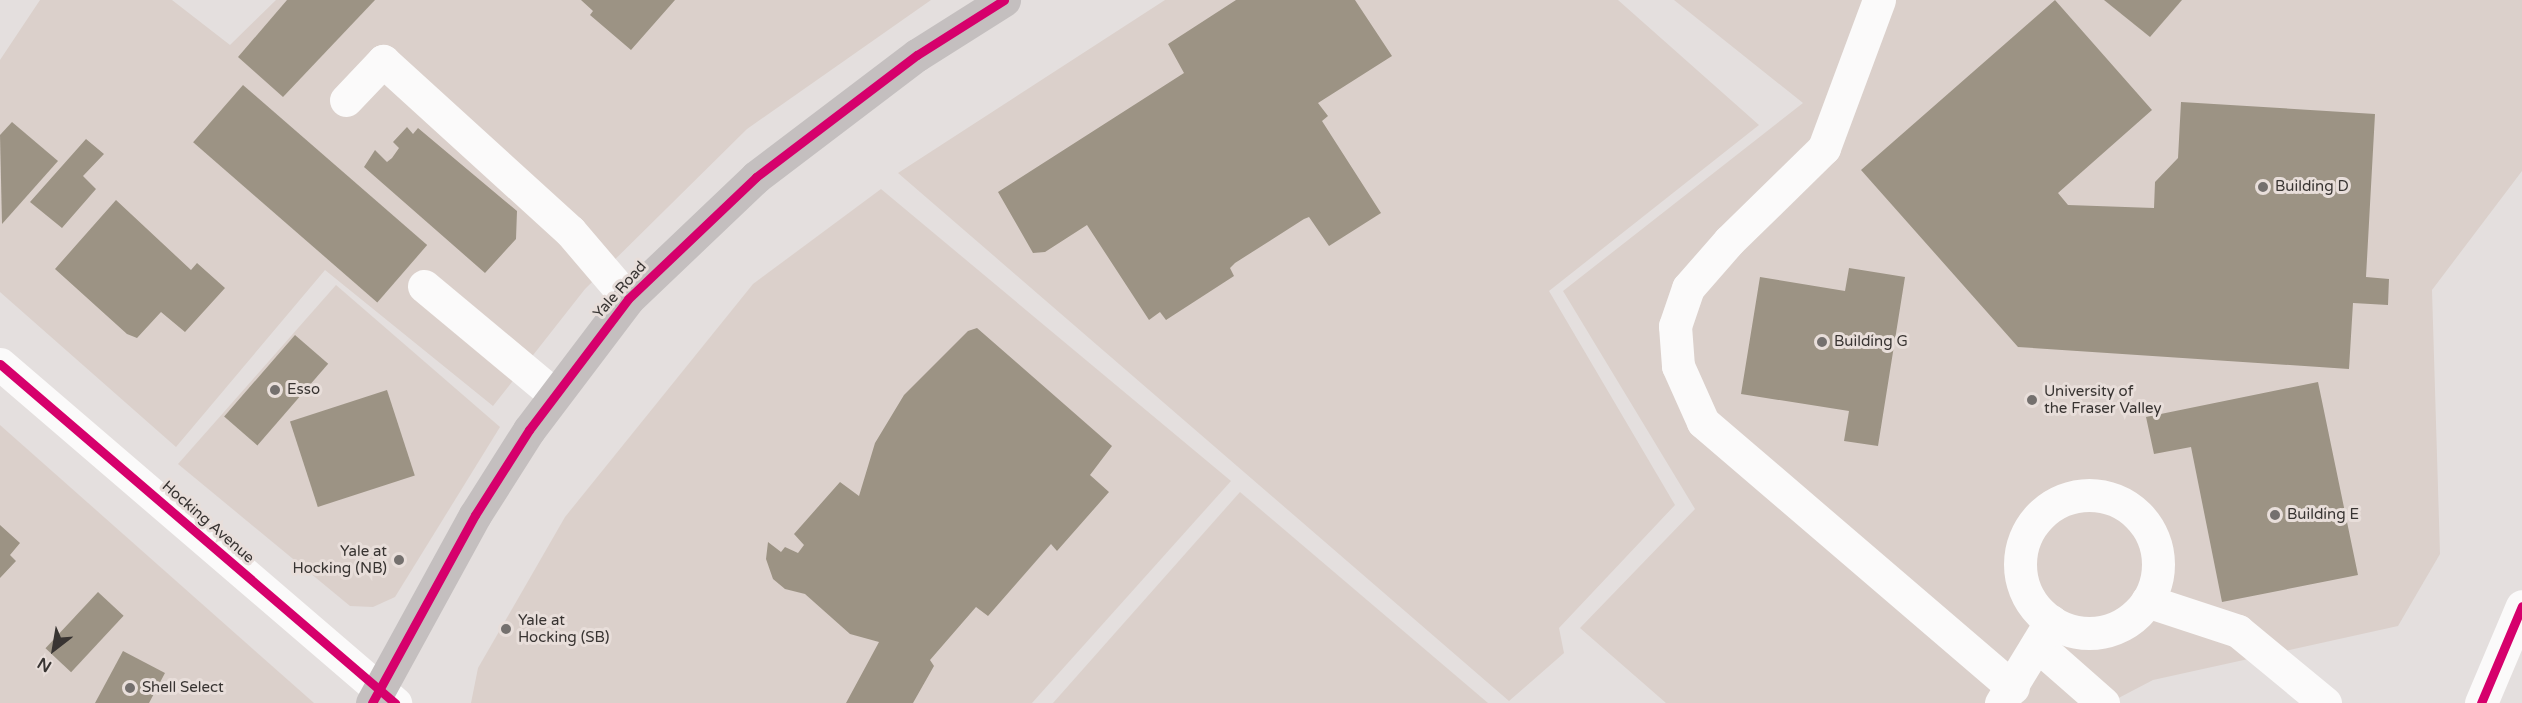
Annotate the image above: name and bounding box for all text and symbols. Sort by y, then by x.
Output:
place label: Building D [2275,178,2349,196]
marker: Building D [2256,180,2270,194]
street label: Yale Road [590,258,650,322]
place label: Building G [1834,333,1908,351]
marker: Building G [1815,335,1829,349]
place label: Esso [287,381,320,399]
place label: University of the Fraser Valley [2044,382,2161,417]
marker: Esso [268,383,282,397]
marker: University of the Fraser Valley [2025,393,2039,407]
street label: Hocking Avenue [158,477,258,567]
place label: Building E [2287,506,2359,524]
marker: Building E [2268,508,2282,522]
place label: Yale at Hocking (NB) [293,542,387,577]
marker: Yale at Hocking (NB) [392,553,406,567]
place label: Yale at Hocking (SB) [518,611,609,646]
north arrow [24,619,84,679]
marker: Yale at Hocking (SB) [499,622,513,636]
text: N [34,653,55,676]
place label: Shell Select [142,679,224,697]
marker: Shell Select [123,681,137,695]

